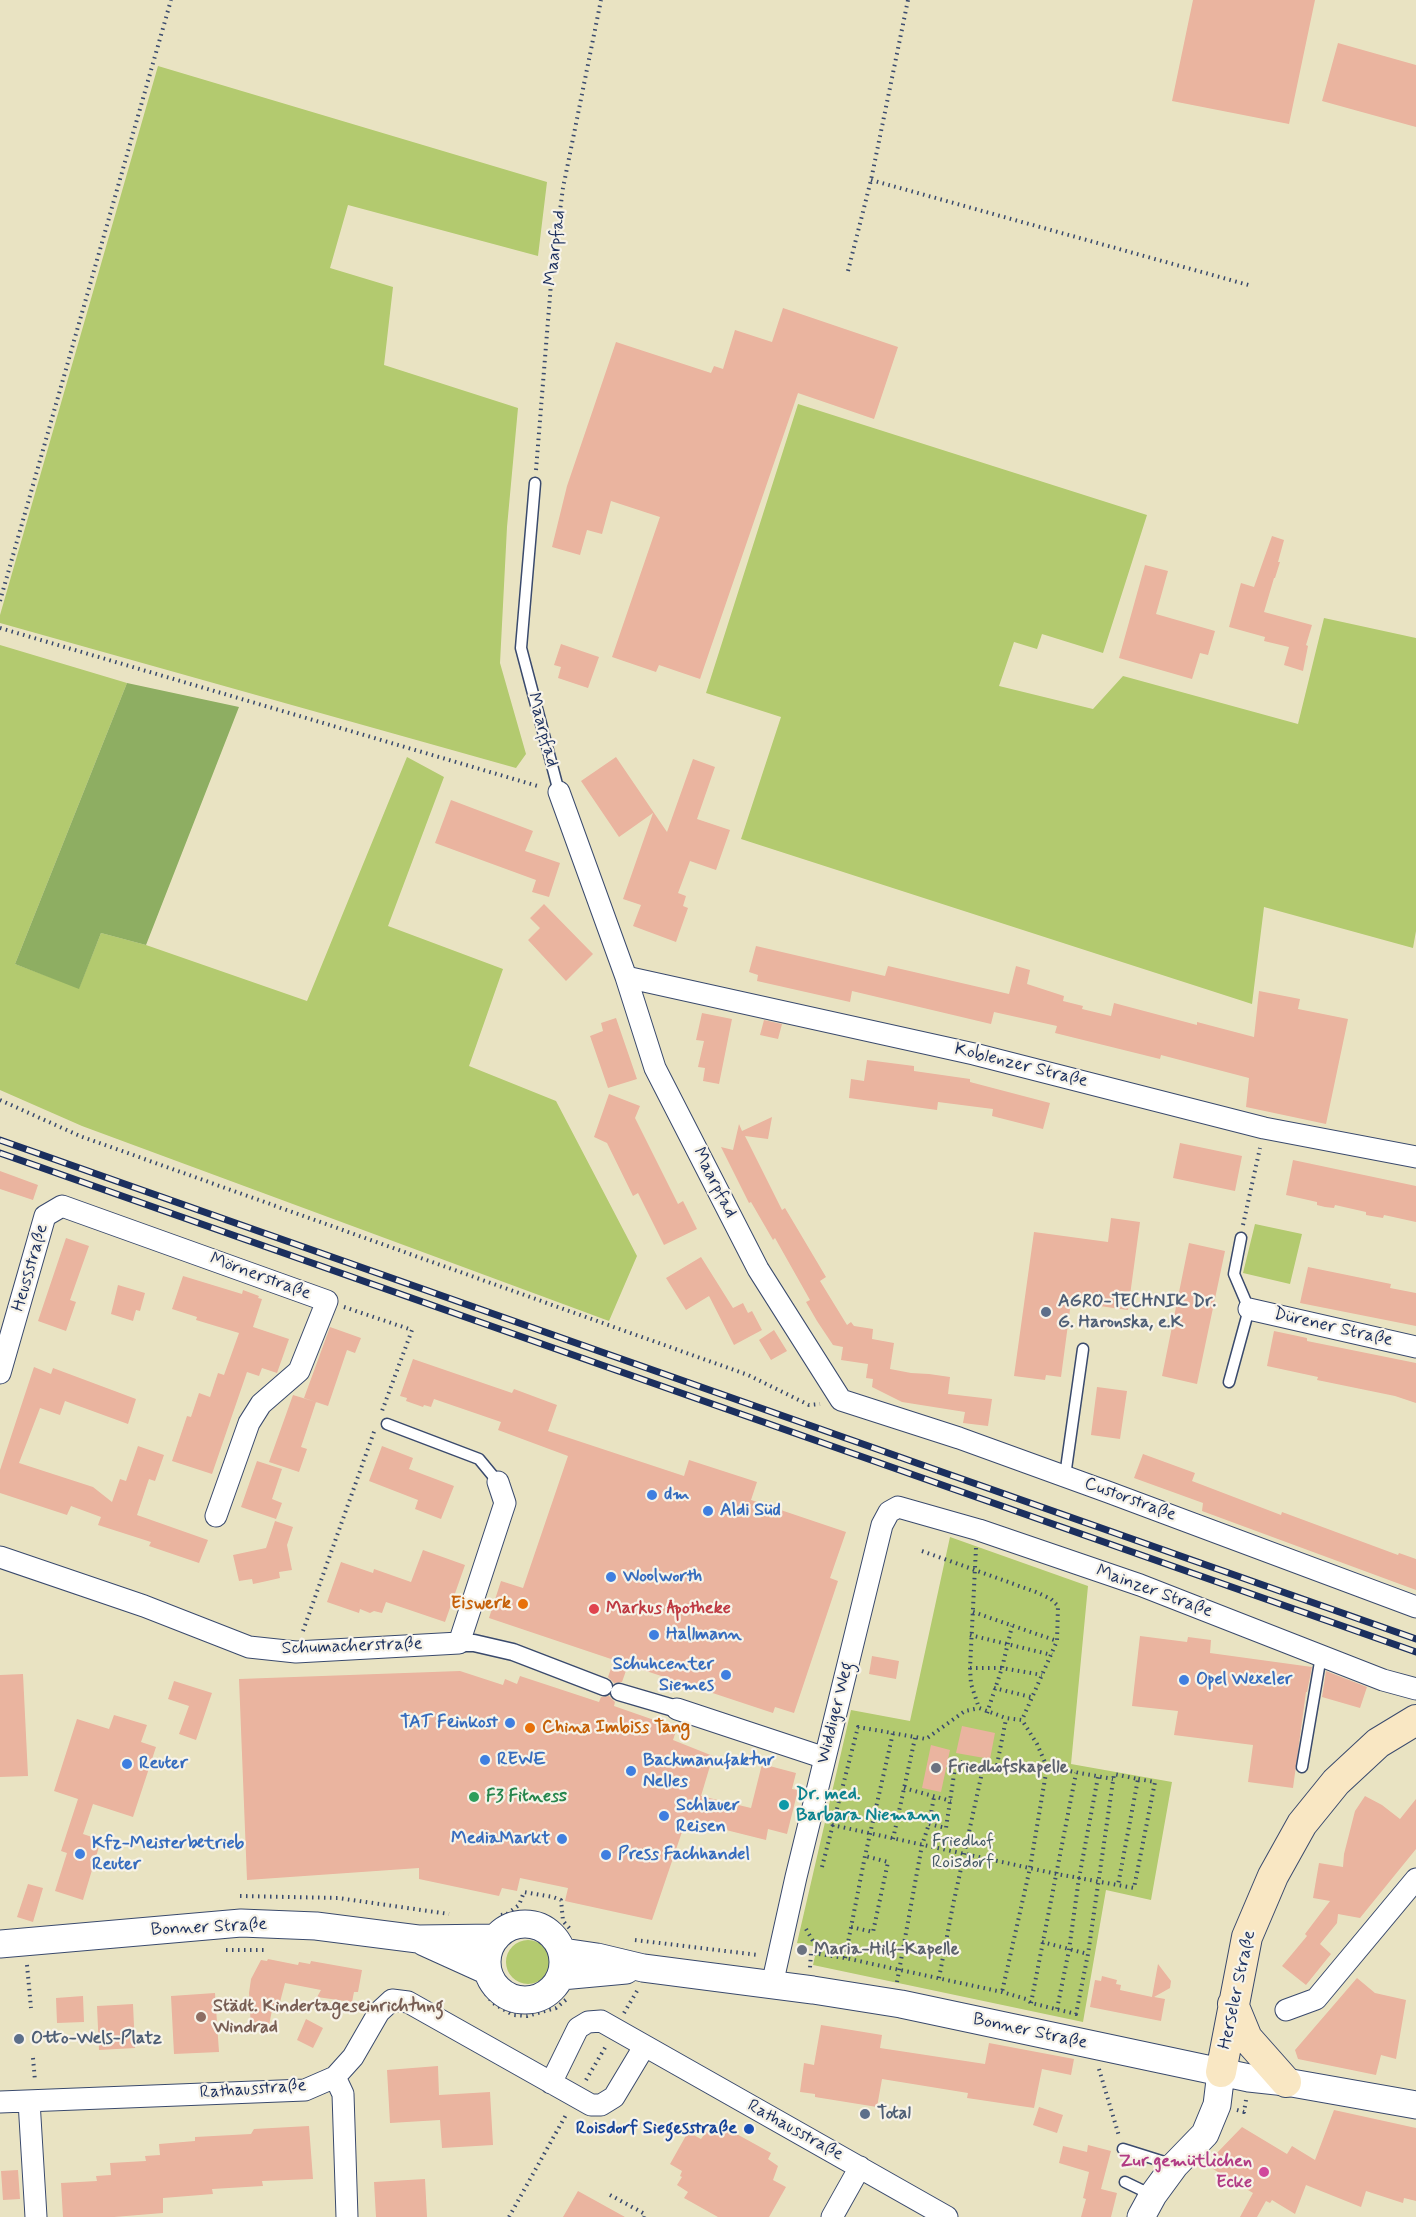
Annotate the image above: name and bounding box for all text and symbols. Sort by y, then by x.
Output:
street label: Maarpfad [541,209,571,287]
street label: Maarpfad [522,691,562,769]
street label: Koblenzer Straße [952,1039,1090,1093]
street label: Maarpfad [687,1144,741,1222]
street label: Heussstraße [8,1222,54,1314]
street label: Mörnerstraße [207,1249,313,1305]
place label: AGRO-TECHNIK Dr. G. Haronska, e.K [1058,1291,1216,1334]
street label: Dürener Straße [1271,1304,1395,1352]
marker: AGRO-TECHNIK Dr. G. Haronska, e.K [1039,1305,1053,1319]
street label: Custorstraße [1081,1473,1179,1527]
place label: dm [664,1484,689,1506]
marker: dm [645,1488,659,1502]
place label: Aldi Süd [720,1500,781,1522]
marker: Aldi Süd [701,1504,715,1518]
street label: Mainzer Straße [1093,1561,1215,1623]
place label: Woolworth [623,1566,702,1588]
marker: Woolworth [604,1570,618,1584]
place label: Eiswerk [451,1593,511,1615]
marker: Eiswerk [516,1597,530,1611]
place label: Markus Apotheke [606,1598,731,1620]
marker: Markus Apotheke [587,1602,601,1616]
place label: Hallmann [666,1624,742,1646]
marker: Hallmann [647,1628,661,1642]
street label: Schumacherstraße [281,1634,423,1660]
place label: Schuhcenter Siemes [613,1654,714,1696]
street label: Widdiger Weg [813,1660,859,1766]
marker: Schuhcenter Siemes [719,1668,733,1682]
place label: Opel Wexeler [1196,1669,1292,1691]
marker: Opel Wexeler [1177,1673,1191,1687]
place label: TAT Feinkost [400,1712,498,1734]
marker: TAT Feinkost [503,1716,517,1730]
place label: China Imbiss Tang [542,1717,690,1739]
marker: China Imbiss Tang [523,1721,537,1735]
place label: REWE [497,1749,546,1771]
place label: Backmanufaktur Nelles [643,1750,775,1792]
place label: Reuter [139,1753,188,1775]
marker: REWE [478,1753,492,1767]
marker: Reuter [120,1757,134,1771]
place label: Friedhofskapelle [948,1757,1068,1779]
marker: Friedhofskapelle [929,1761,943,1775]
marker: Backmanufaktur Nelles [624,1764,638,1778]
place label: Dr. med. Barbara Niemann [796,1784,940,1826]
place label: F3 Fitness [486,1786,567,1808]
marker: F3 Fitness [467,1790,481,1804]
place label: Schlauer Reisen [676,1795,740,1838]
marker: Dr. med. Barbara Niemann [777,1798,791,1812]
marker: Schlauer Reisen [657,1809,671,1823]
place label: MediaMarkt [451,1828,550,1850]
park label: Friedhof Roisdorf [932,1831,994,1874]
marker: MediaMarkt [555,1832,569,1846]
place label: Kfz-Meisterbetrieb Reuter [92,1833,244,1876]
place label: Press Fachhandel [618,1844,750,1866]
marker: Kfz-Meisterbetrieb Reuter [73,1847,87,1861]
marker: Press Fachhandel [599,1848,613,1862]
street label: Bonner Straße [150,1914,268,1942]
street label: Herseler Straße [1215,1928,1261,2052]
place label: Maria-Hilf-Kapelle [814,1939,959,1961]
marker: Maria-Hilf-Kapelle [795,1943,809,1957]
place label: Städt. Kindertageseinrichtung Windrad [213,1996,444,2038]
street label: Bonner Straße [971,2009,1089,2055]
marker: Städt. Kindertageseinrichtung Windrad [194,2010,208,2024]
place label: Otto-Wels-Platz [31,2028,162,2050]
marker: Otto-Wels-Platz [12,2032,26,2046]
street label: Rathausstraße [199,2076,307,2104]
street label: Rathausstraße [743,2096,847,2166]
place label: Total [877,2103,911,2125]
marker: Total [858,2107,872,2121]
place label: Roisdorf Siegesstraße [576,2118,737,2140]
marker: Roisdorf Siegesstraße [742,2122,756,2136]
place label: Zur gemütlichen Ecke [1119,2151,1252,2194]
marker: Zur gemütlichen Ecke [1257,2165,1271,2179]

